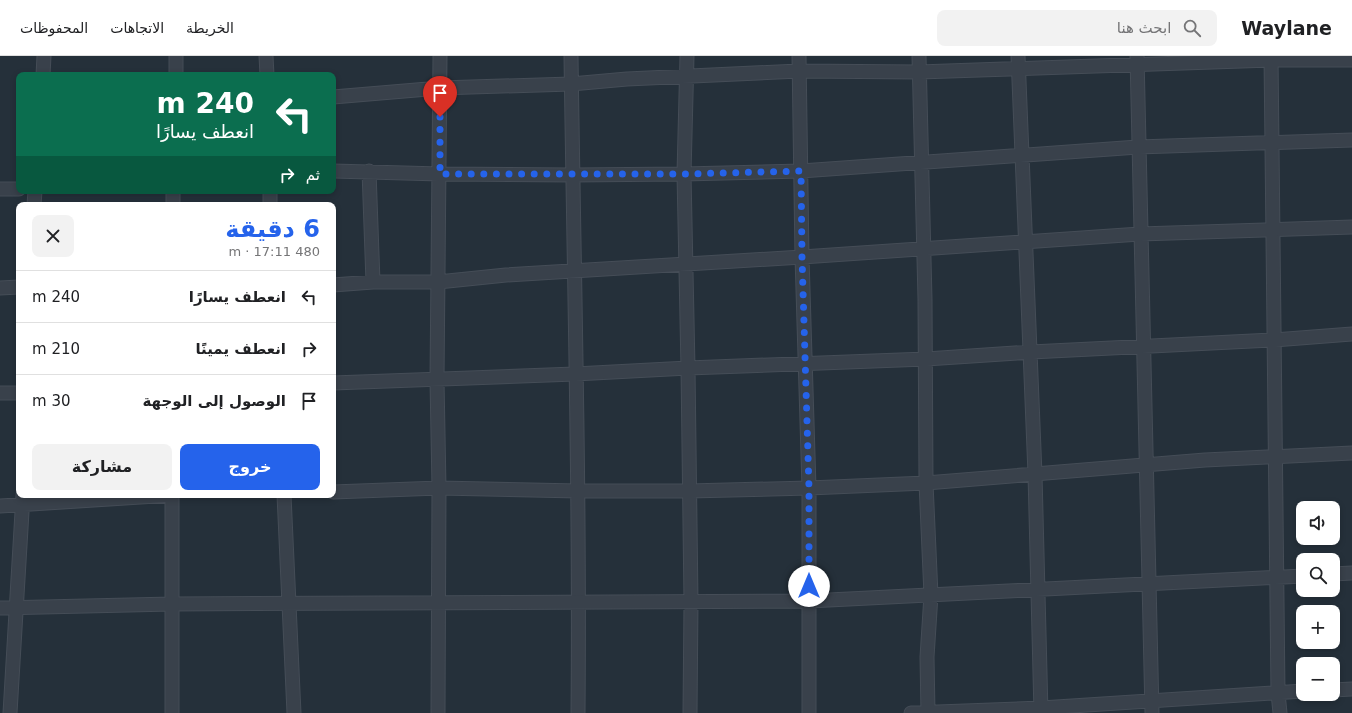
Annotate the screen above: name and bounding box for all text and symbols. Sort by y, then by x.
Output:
search box [937,10,1217,46]
icon: search [1181,17,1203,39]
text: Waylane [1241,17,1332,39]
text: ابحث هنا [1117,19,1171,37]
text: المحفوظات [20,20,88,36]
text: الاتجاهات [110,20,164,36]
text: الخريطة [186,20,234,36]
pin [423,76,457,117]
icon: arrive [429,82,451,104]
text: 240 m [157,87,254,120]
icon: left [268,88,320,140]
text: انعطف يسارًا [156,121,254,142]
icon: right [276,164,298,186]
text: ثم [306,166,320,184]
button: close [32,215,74,257]
text: 6 دقيقة [225,215,320,243]
text: 480 m · 17:11 [229,244,320,259]
icon: left [298,286,320,308]
text: 240 m [32,288,80,306]
text: انعطف يسارًا [189,288,286,306]
icon: right [298,338,320,360]
text: 210 m [32,340,80,358]
text: انعطف يمينًا [195,340,286,358]
icon: arrive [298,390,320,412]
text: 30 m [32,392,71,410]
text: الوصول إلى الوجهة [143,392,286,410]
button: مشاركة [32,444,172,490]
button: خروج [180,444,320,490]
map controls [1296,501,1340,701]
button: sound [1296,501,1340,545]
button: search [1296,553,1340,597]
position arrow [788,565,830,607]
button: + [1296,605,1340,649]
button: − [1296,657,1340,701]

